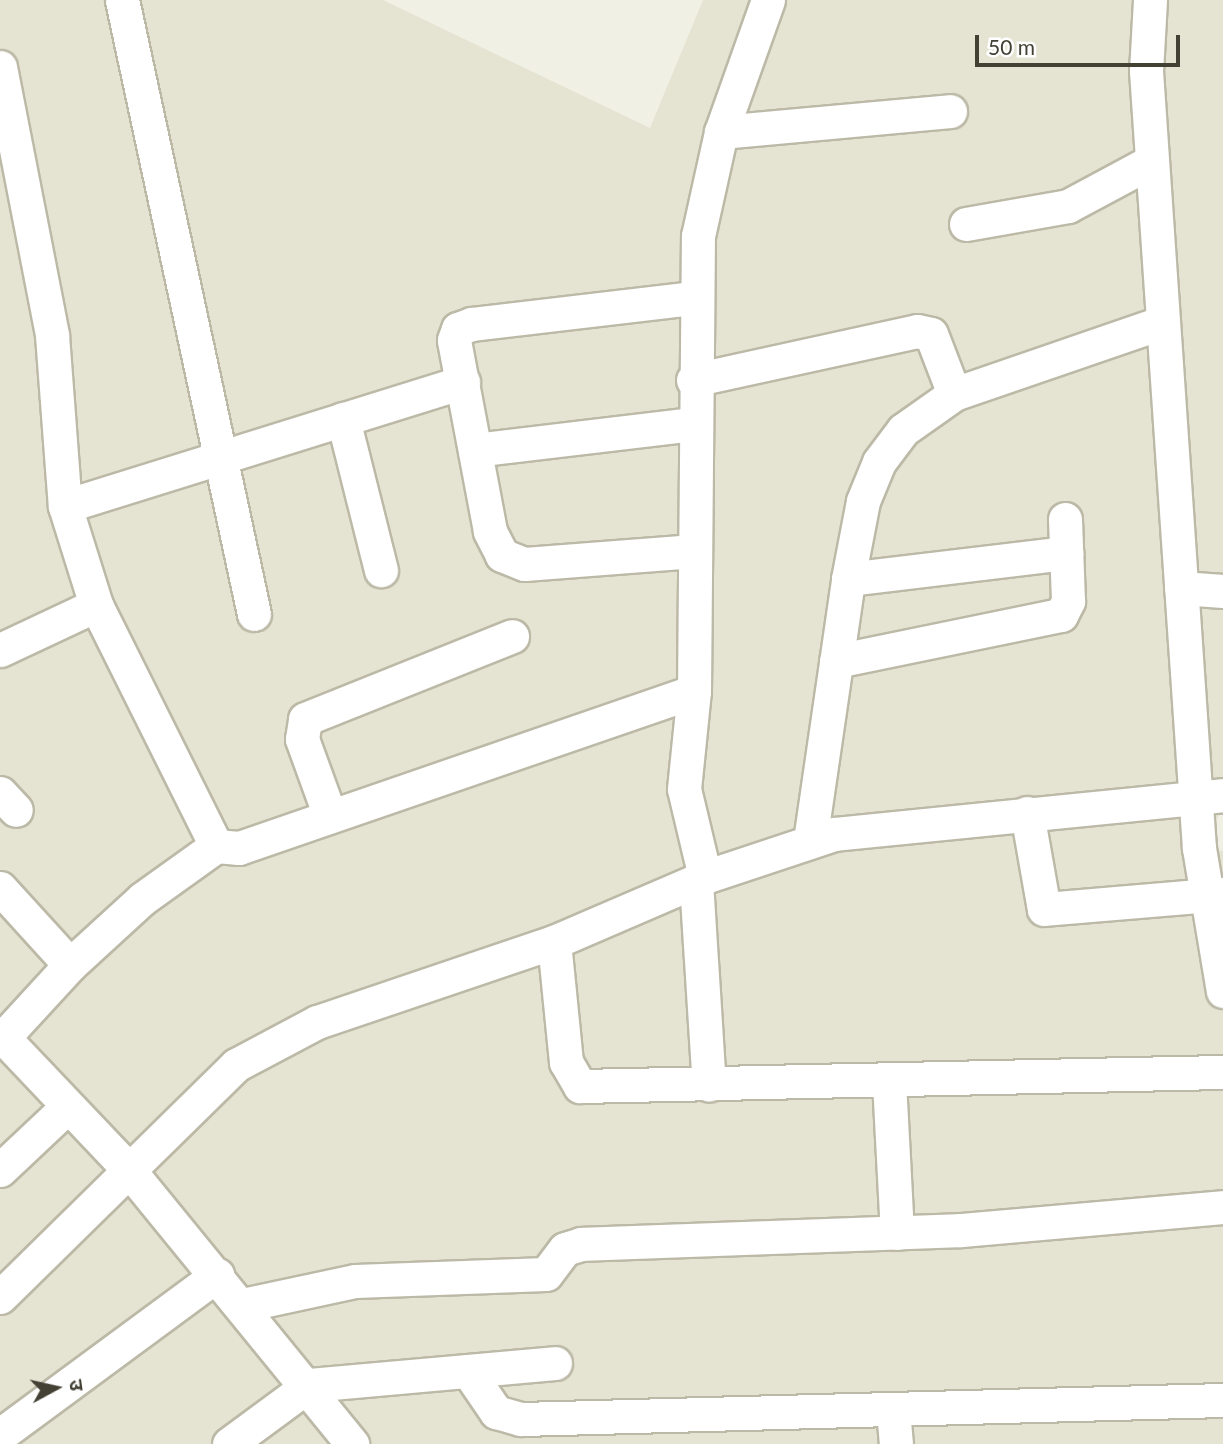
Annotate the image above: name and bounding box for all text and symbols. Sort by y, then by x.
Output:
scale bar [978,21,1183,65]
text: 50 m [988,34,1035,59]
north arrow [21,1353,91,1423]
text: उ [65,1378,89,1392]

